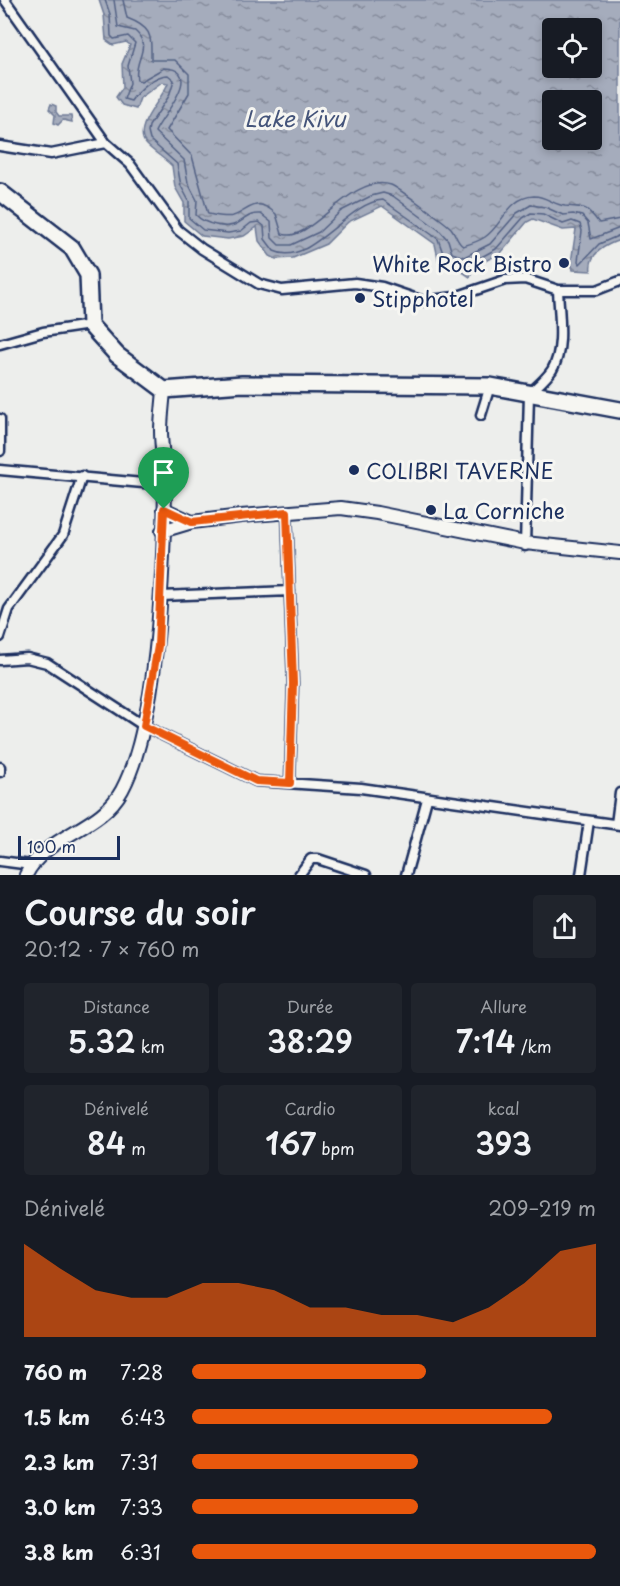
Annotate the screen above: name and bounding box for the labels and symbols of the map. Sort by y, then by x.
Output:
water label: Lake Kivu [245,101,348,134]
place label: White Rock Bistro [372,247,552,279]
marker: White Rock Bistro [557,256,571,270]
place label: Stipphotel [372,282,474,314]
marker: Stipphotel [353,291,367,305]
pin [138,447,189,509]
place label: COLIBRI TAVERNE [366,454,554,486]
marker: COLIBRI TAVERNE [347,463,361,477]
place label: La Corniche [443,494,565,526]
marker: La Corniche [424,503,438,517]
scale bar [18,833,120,860]

